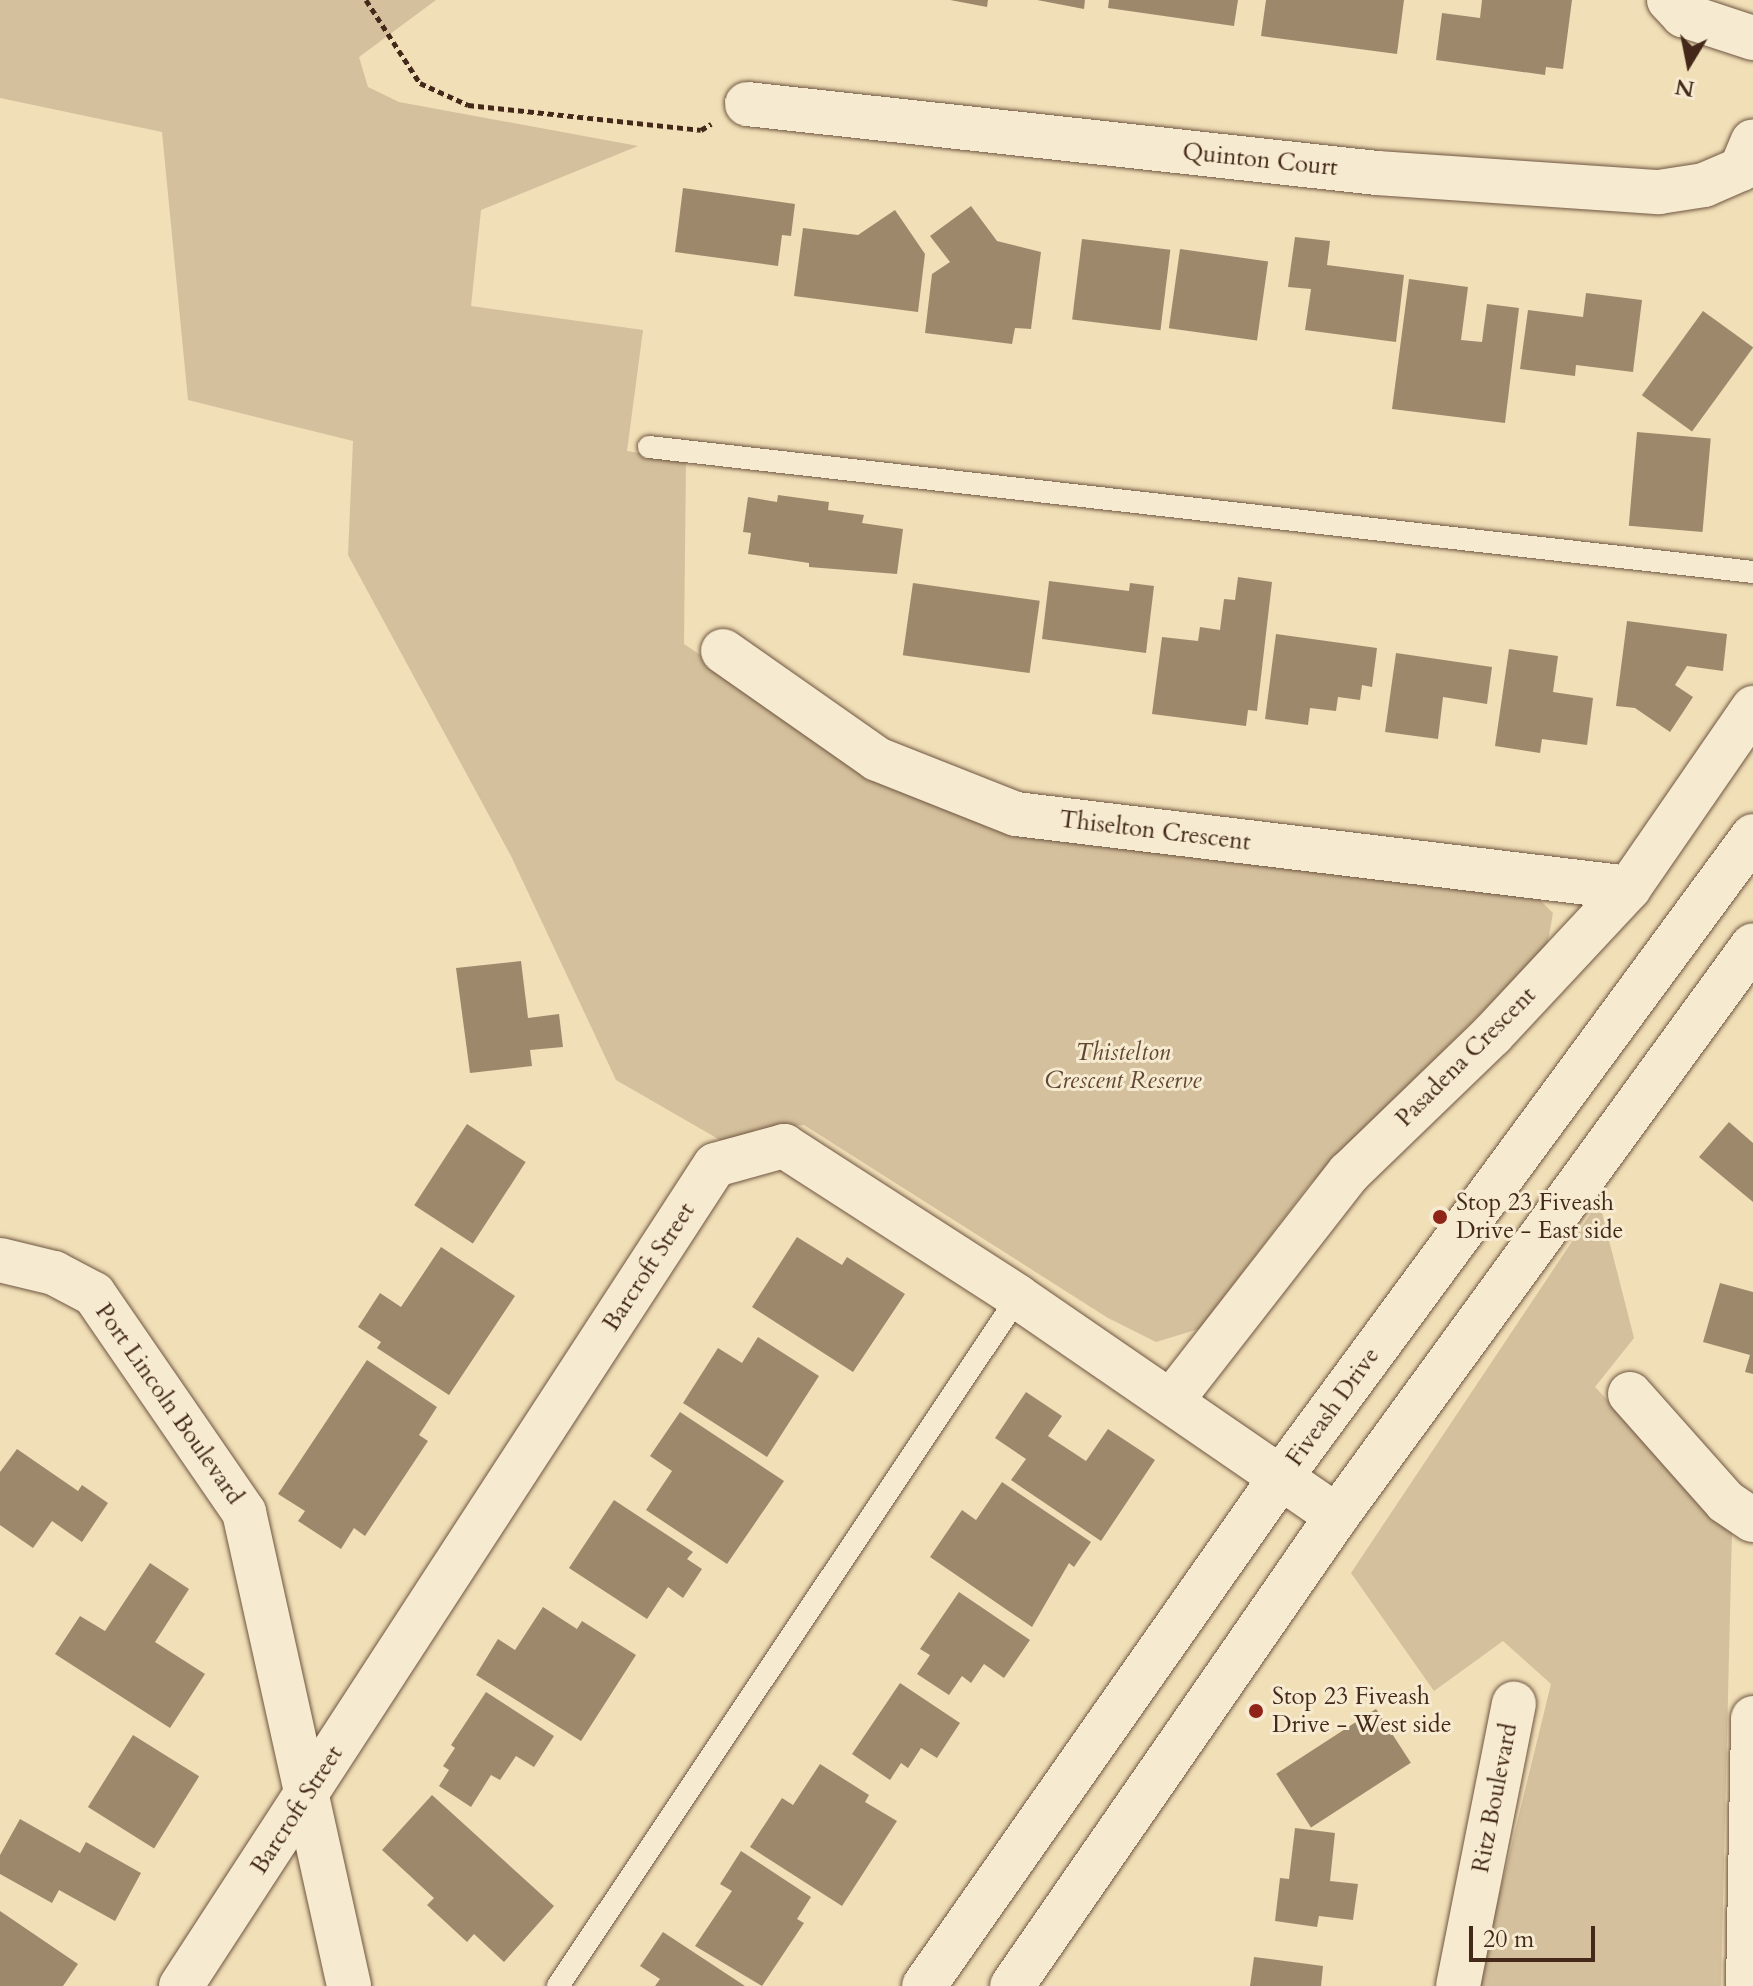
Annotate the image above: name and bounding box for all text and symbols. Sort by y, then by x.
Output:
north arrow [1649,24,1729,104]
text: N [1673,71,1697,104]
street label: Quinton Court [1181,138,1339,182]
street label: Thiselton Crescent [1058,805,1252,857]
street label: Pasadena Crescent [1390,981,1542,1133]
park label: Thistelton Crescent Reserve [1044,1039,1202,1095]
place label: Stop 23 Fiveash Drive - East side [1456,1189,1623,1245]
street label: Barcroft Street [597,1197,701,1337]
marker: Stop 23 Fiveash Drive - East side [1431,1208,1449,1226]
street label: Port Lincoln Boulevard [89,1298,249,1510]
street label: Fiveash Drive [1280,1342,1386,1472]
place label: Stop 23 Fiveash Drive - West side [1272,1683,1452,1739]
marker: Stop 23 Fiveash Drive - West side [1247,1702,1265,1720]
street label: Ritz Boulevard [1466,1721,1524,1875]
street label: Barcroft Street [245,1740,349,1880]
scale bar [1473,1910,1599,1960]
text: 20 m [1483,1923,1534,1956]

